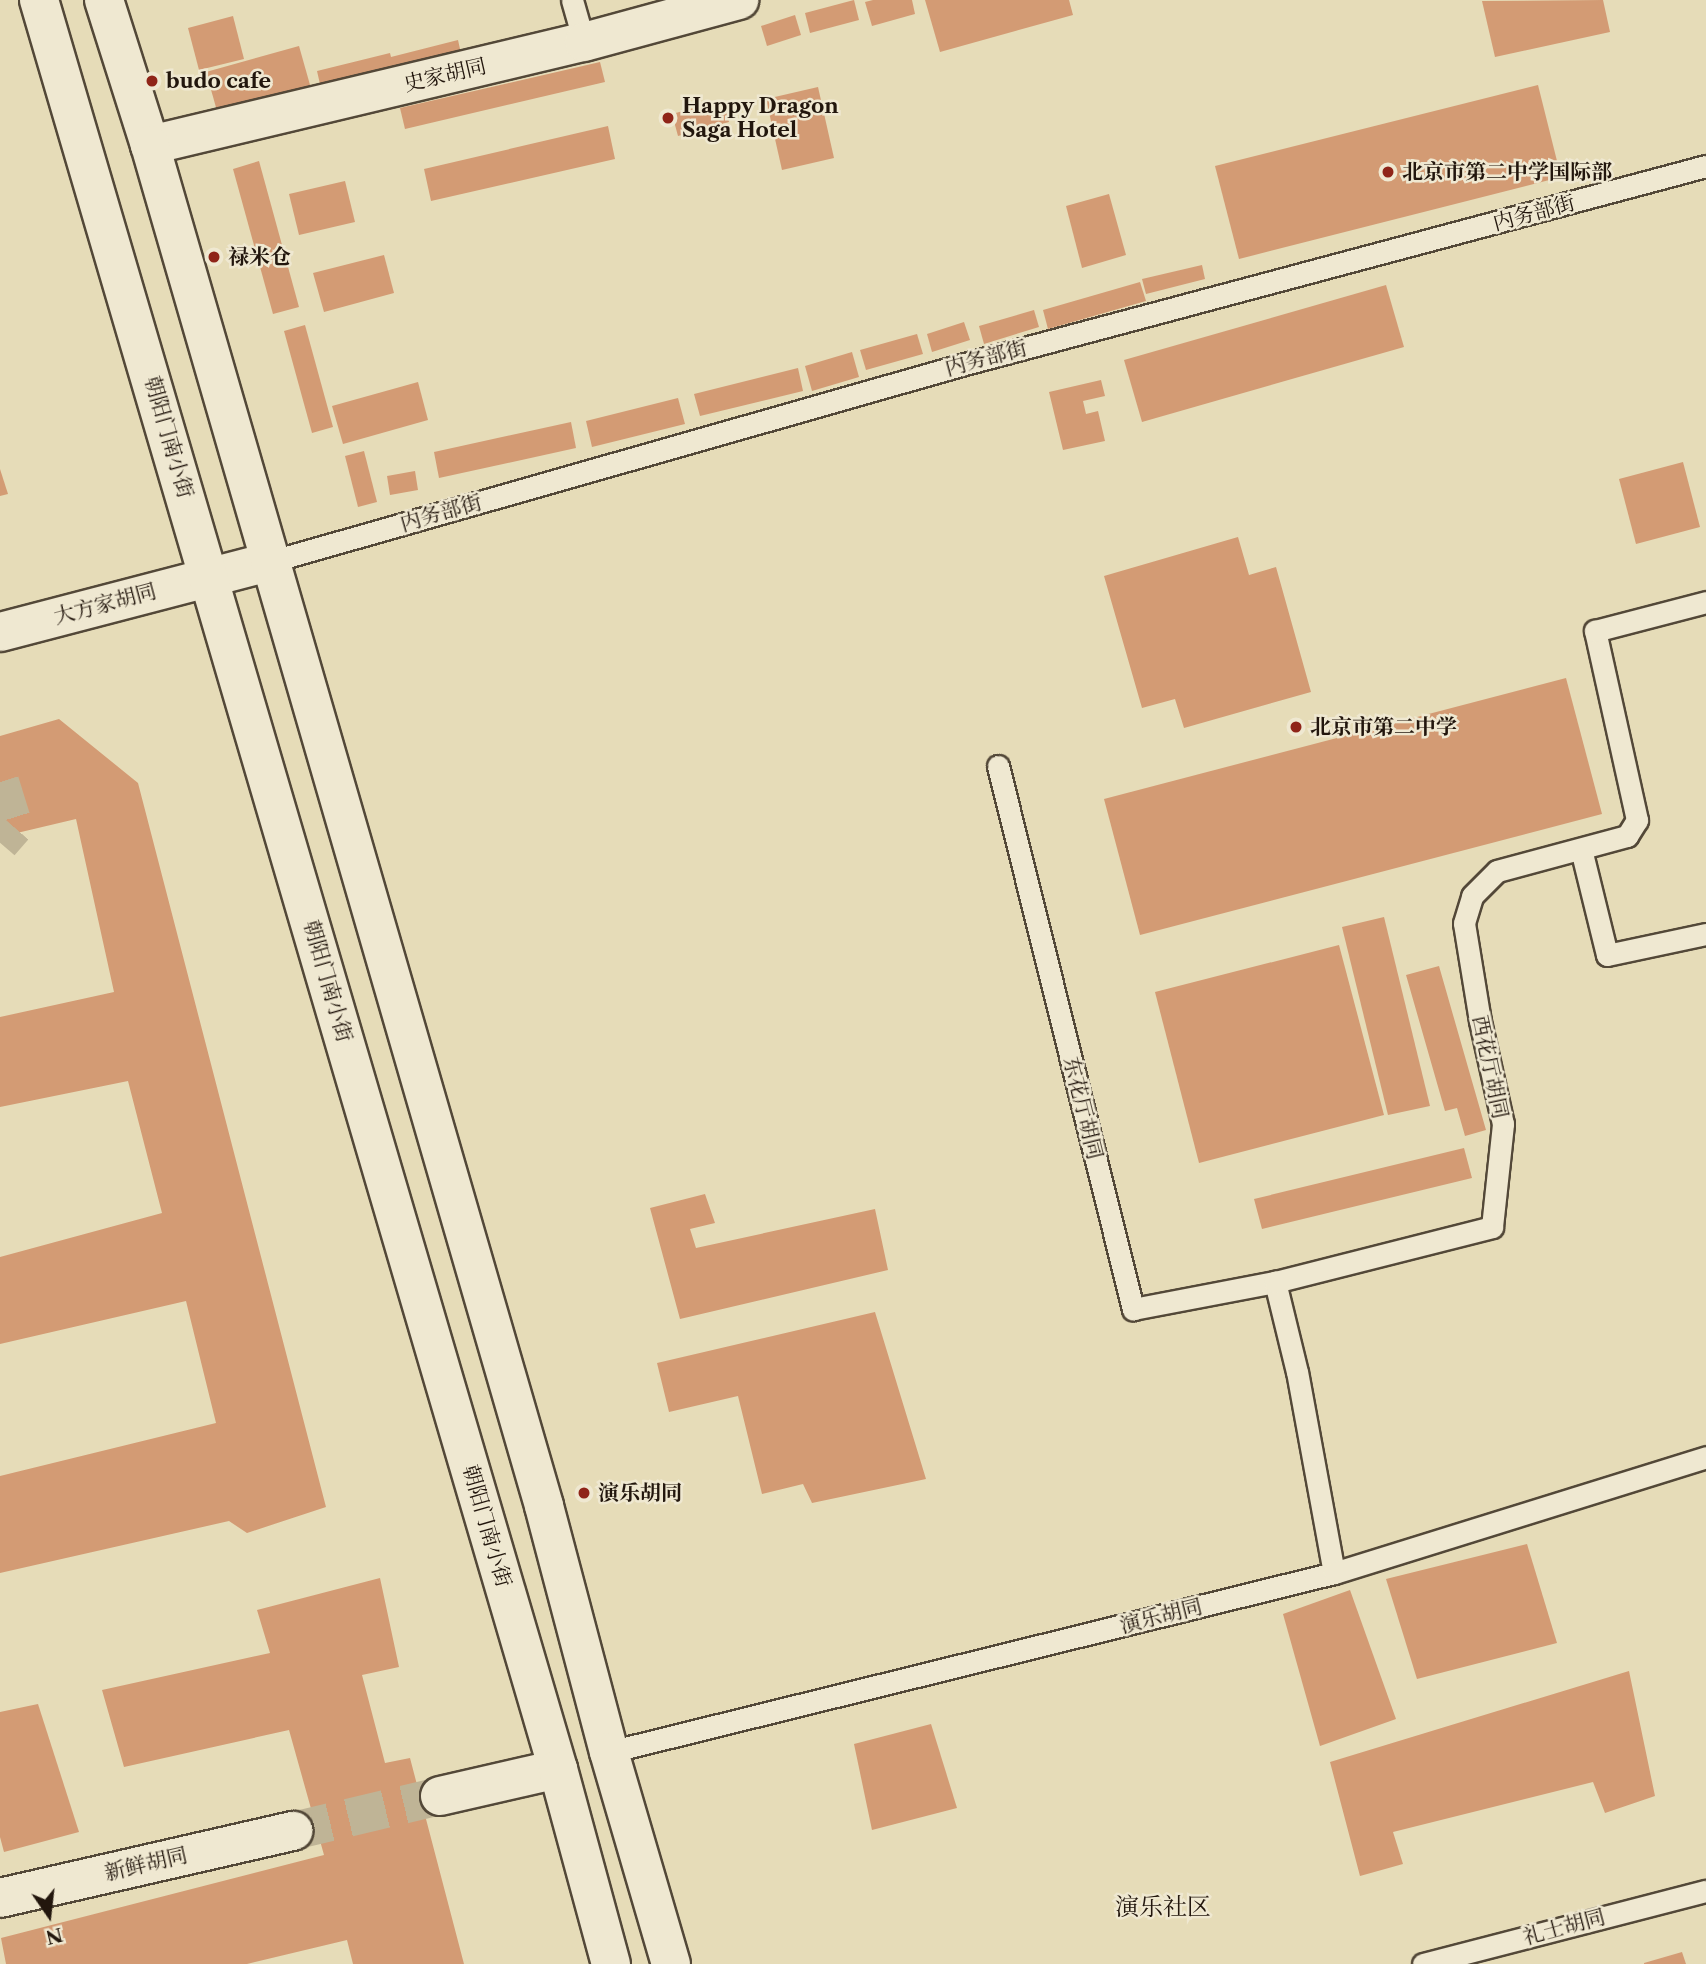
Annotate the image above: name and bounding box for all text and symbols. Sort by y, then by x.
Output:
street label: 史家胡同 [401,53,489,97]
place label: budo cafe [166,68,271,94]
marker: budo cafe [144,73,160,89]
place label: Happy Dragon Saga Hotel [682,93,839,143]
marker: Happy Dragon Saga Hotel [660,110,676,126]
place label: 北京市第二中学国际部 [1402,159,1612,185]
marker: 北京市第二中学国际部 [1380,164,1396,180]
street label: 内务部街 [1490,190,1578,236]
place label: 禄米仓 [228,244,291,270]
marker: 禄米仓 [206,249,222,265]
street label: 内务部街 [942,335,1030,381]
street label: 朝阳门南小街 [140,373,198,501]
street label: 内务部街 [397,489,485,537]
street label: 大方家胡同 [51,578,159,630]
place label: 北京市第二中学 [1310,714,1457,740]
marker: 北京市第二中学 [1288,719,1304,735]
street label: 朝阳门南小街 [299,917,357,1045]
street label: 西花厅胡同 [1467,1013,1513,1121]
street label: 东花厅胡同 [1058,1054,1108,1162]
street label: 朝阳门南小街 [458,1462,516,1590]
place label: 演乐胡同 [598,1480,682,1506]
marker: 演乐胡同 [576,1485,592,1501]
street label: 演乐胡同 [1117,1594,1205,1638]
street label: 新鲜胡同 [102,1842,190,1886]
north arrow [14,1880,84,1950]
district label: 演乐社区 [1115,1893,1211,1921]
street label: 礼士胡同 [1520,1904,1608,1950]
text: N [43,1923,65,1949]

